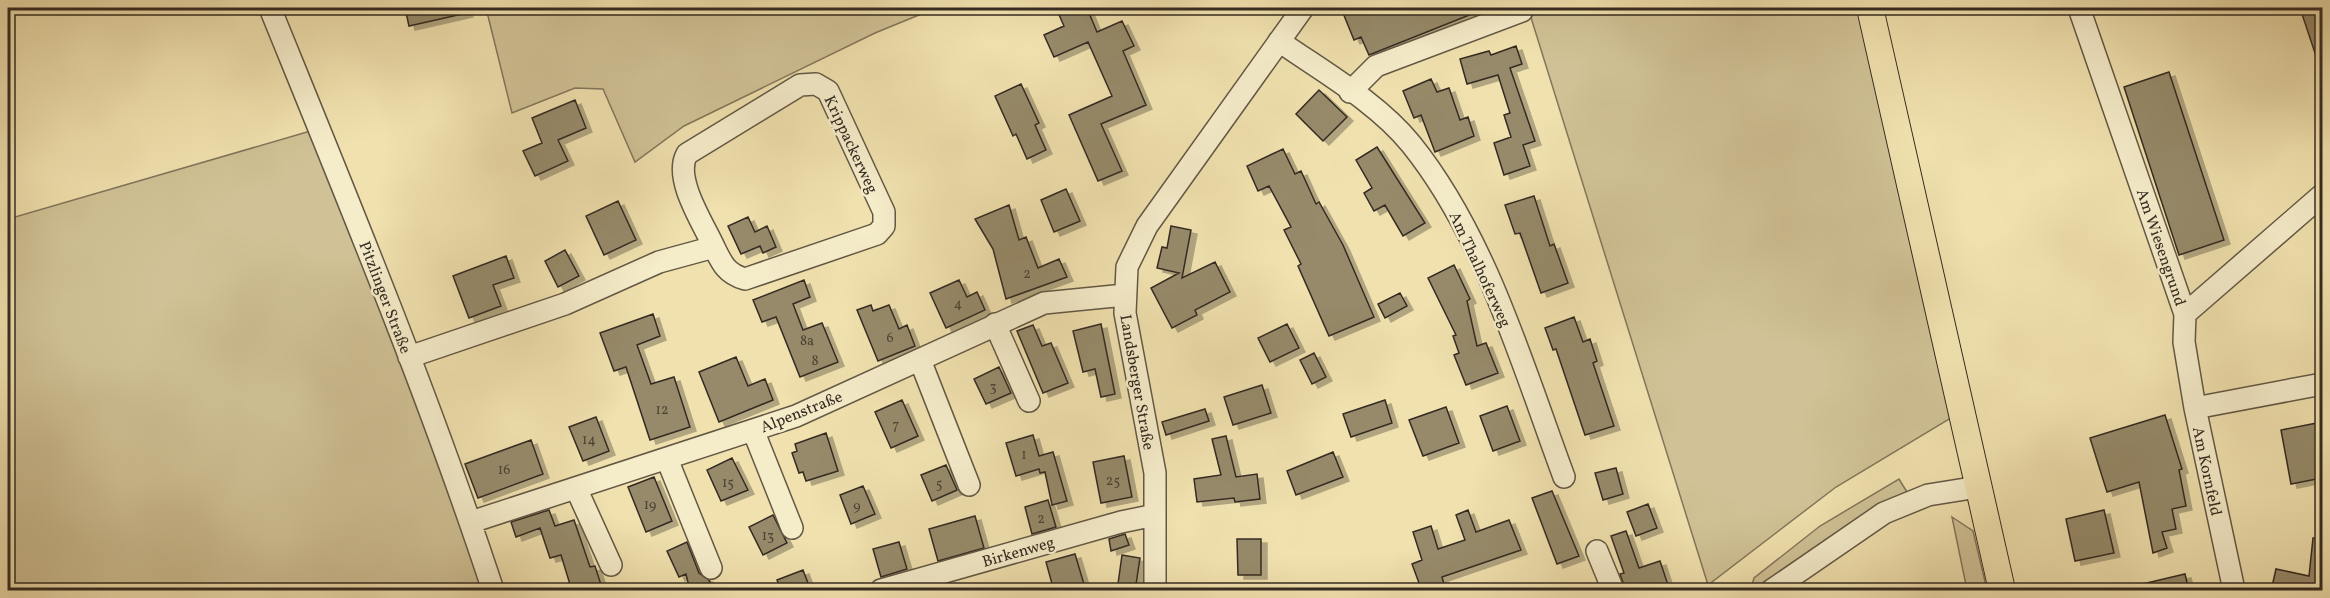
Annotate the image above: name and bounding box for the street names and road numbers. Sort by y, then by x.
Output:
street label: Krippackerweg [818,92,883,198]
street label: Am Wiesengrund [2130,186,2190,309]
street label: Am Thalhoferweg [1443,208,1516,331]
street label: Pitzlinger Straße [353,238,416,357]
street label: Landsberger Straße [1113,313,1159,452]
street label: Alpenstraße [757,386,846,439]
street label: Am Kornfeld [2186,425,2226,518]
street label: Birkenweg [980,532,1057,574]

